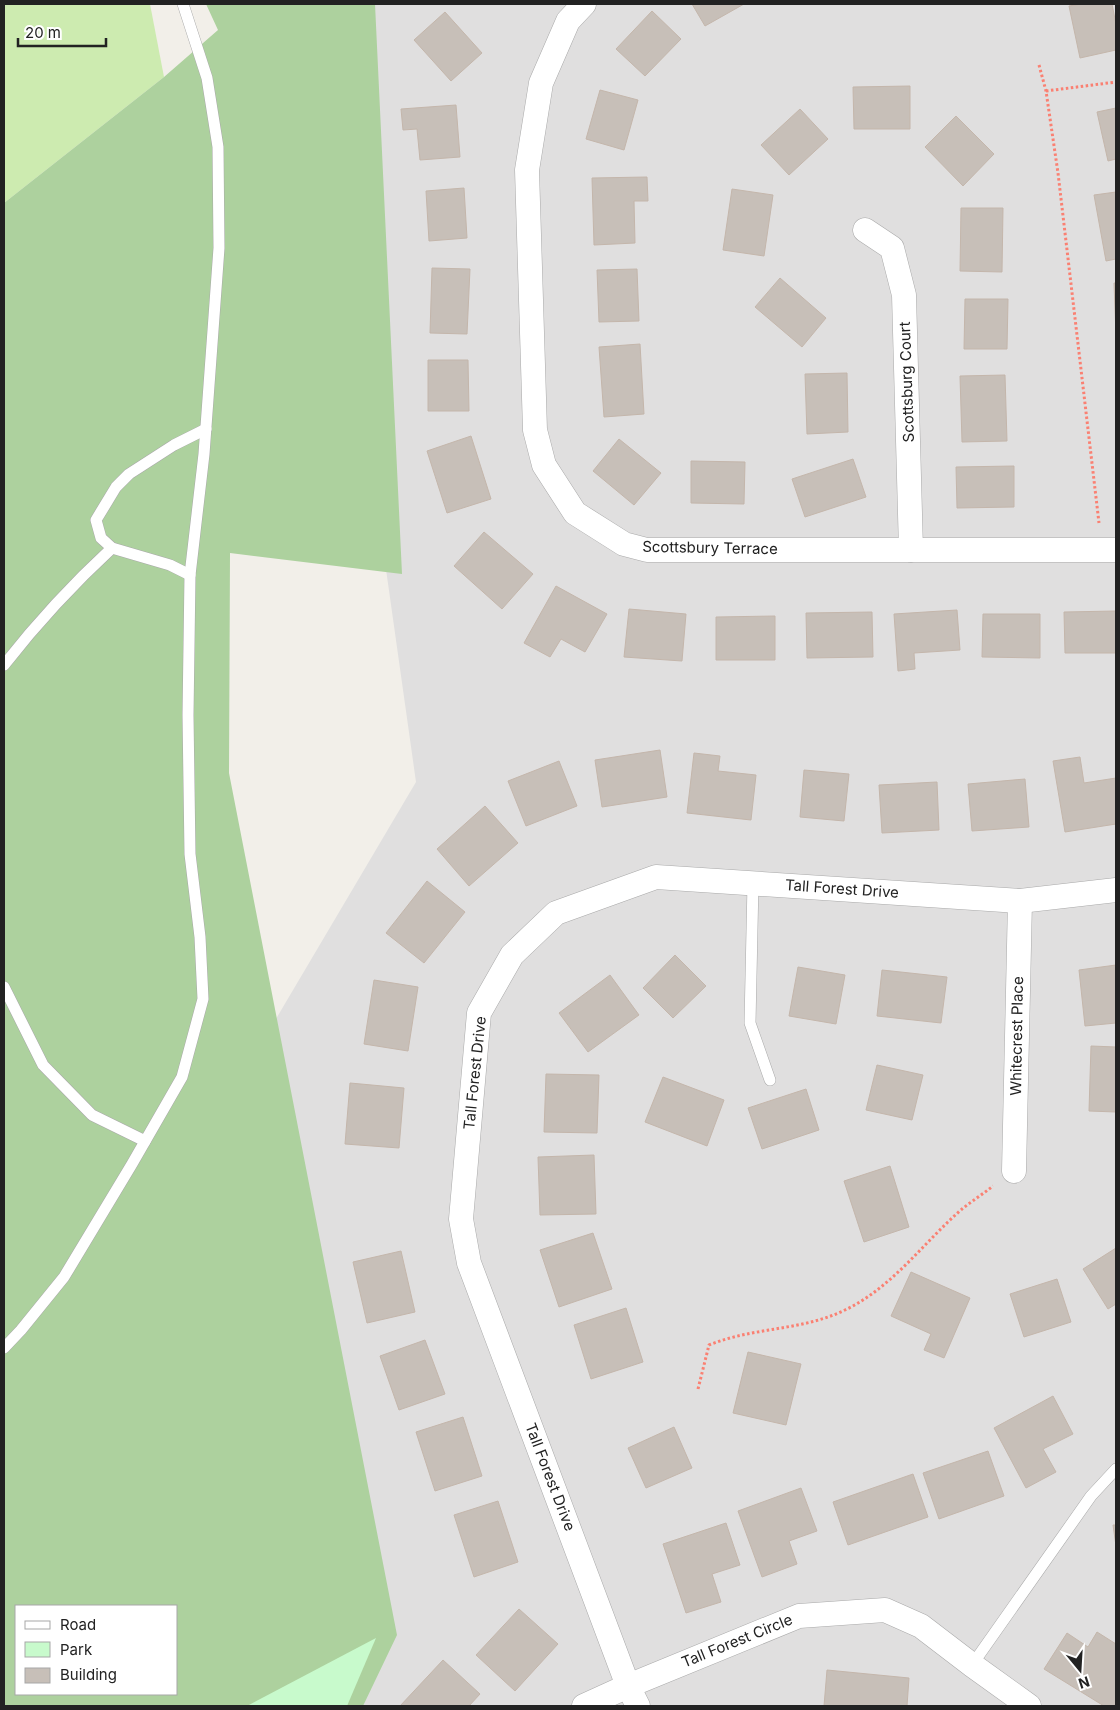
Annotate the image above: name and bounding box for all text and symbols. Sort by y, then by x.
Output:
scale bar [18,15,105,47]
text: 20 m [25,23,61,42]
street label: Scottsburg Court [895,321,918,443]
street label: Scottsbury Terrace [642,537,778,558]
street label: Tall Forest Drive [784,875,900,902]
street label: Whitecrest Place [1006,976,1027,1096]
street label: Tall Forest Drive [459,1015,490,1131]
street label: Tall Forest Drive [521,1420,580,1534]
legend [15,1605,178,1695]
street label: Tall Forest Circle [679,1610,795,1671]
text: Road [60,1615,96,1634]
text: Park [60,1640,93,1659]
north arrow [1055,1645,1105,1695]
text: Building [60,1665,117,1684]
text: N [1076,1673,1092,1693]

